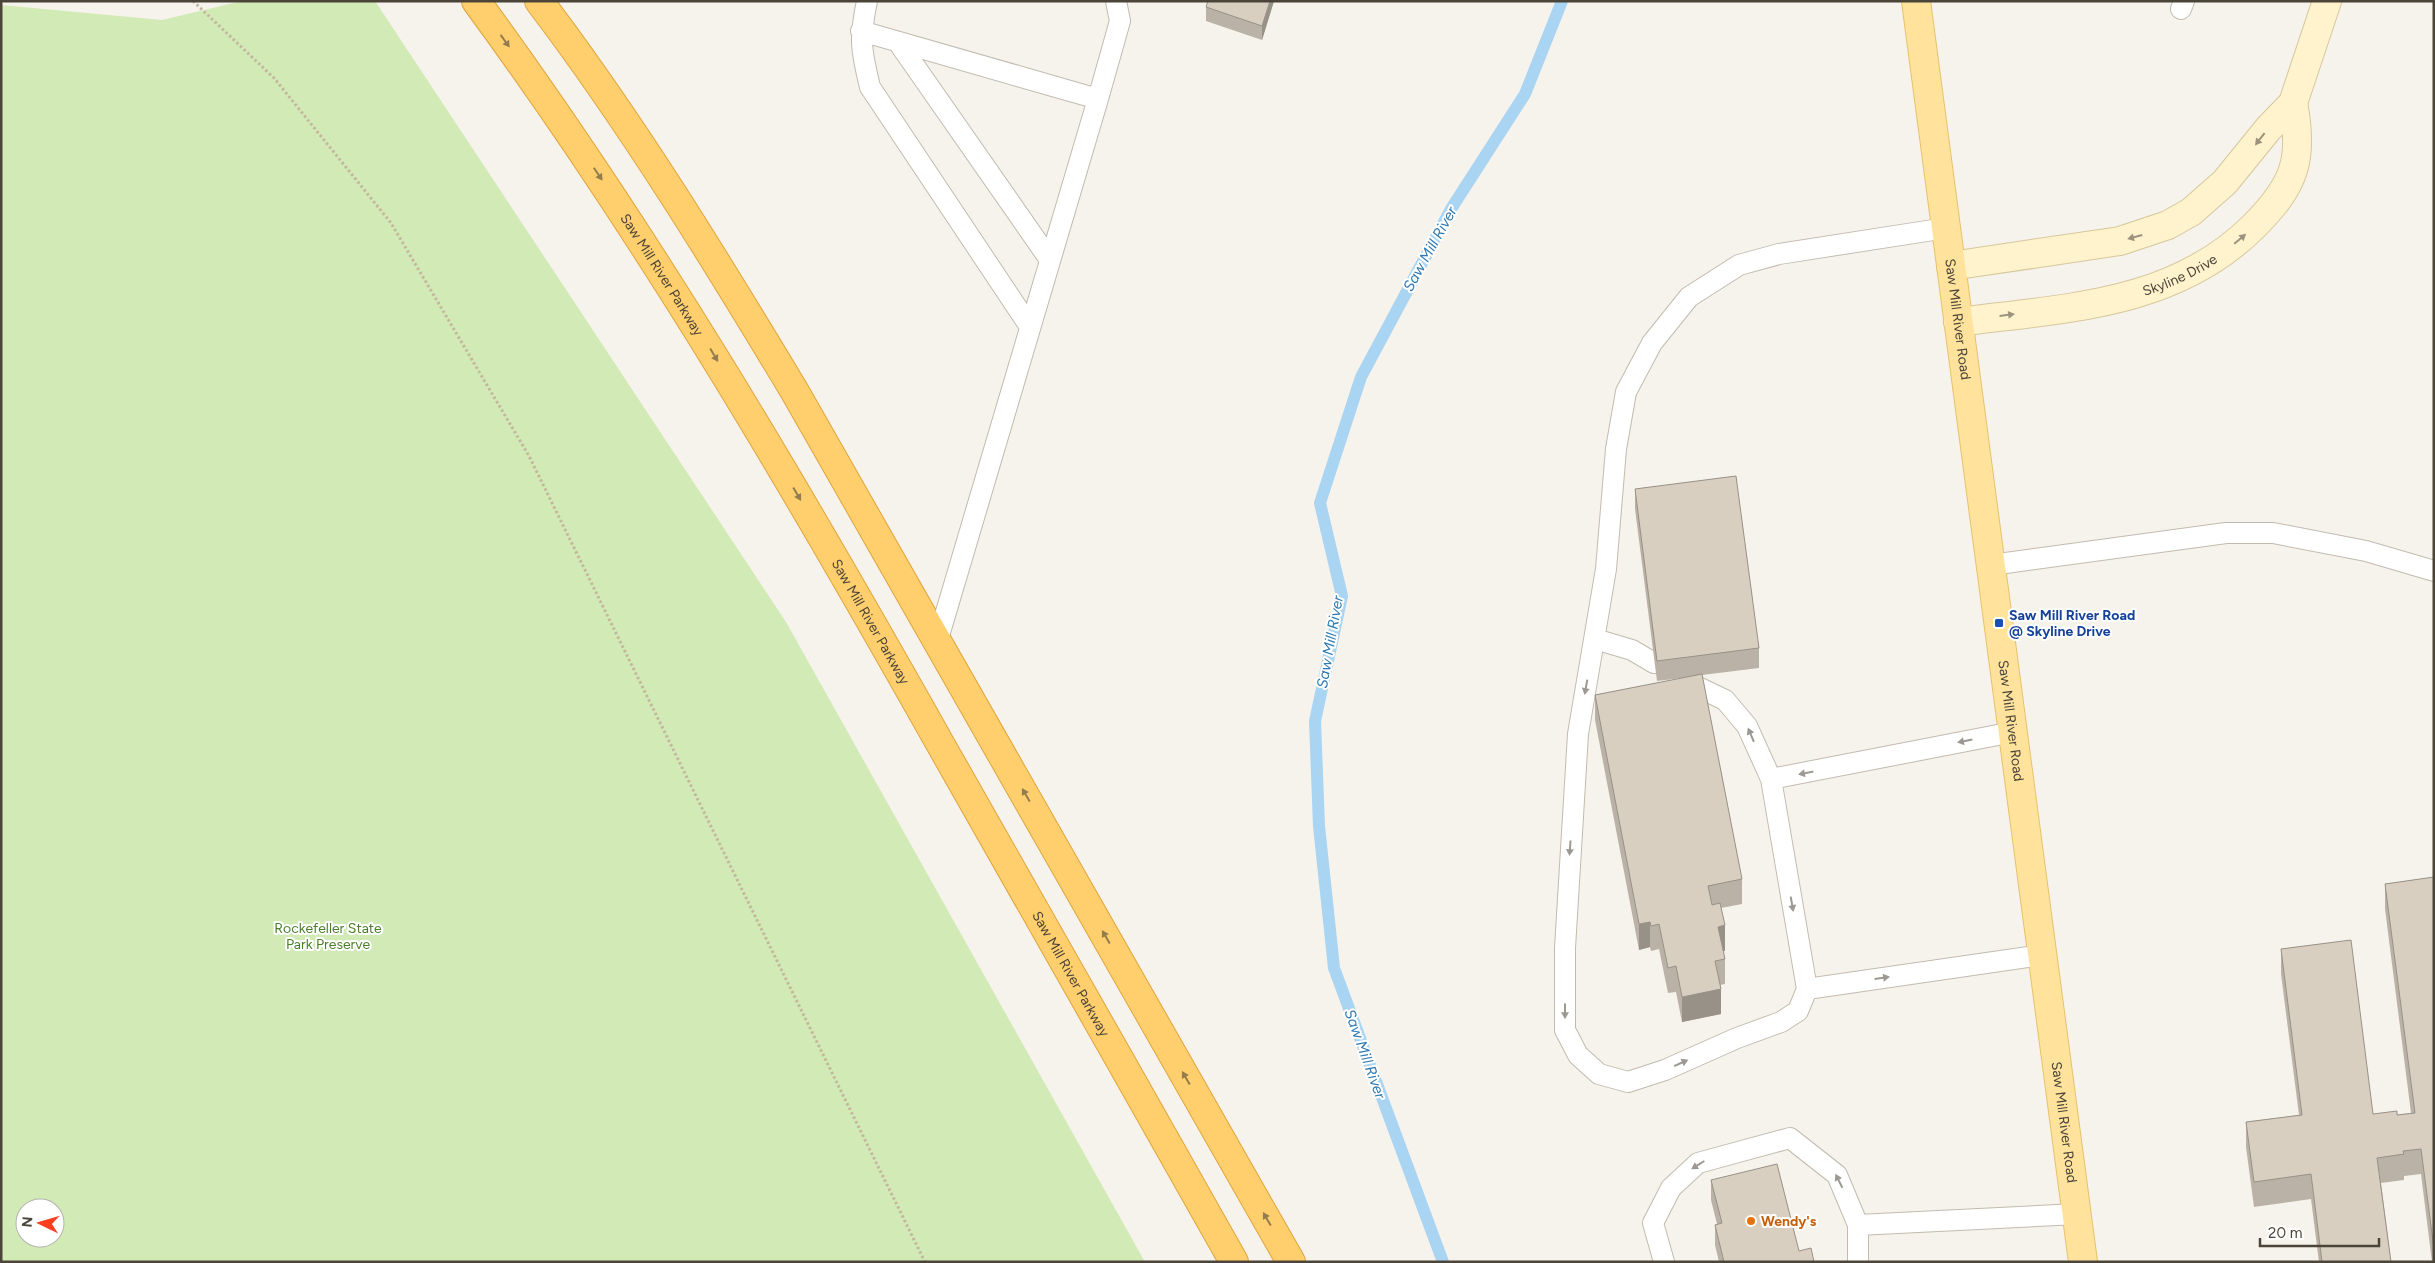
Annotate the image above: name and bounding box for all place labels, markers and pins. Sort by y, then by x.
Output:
place label: Saw Mill River Road @ Skyline Drive [2009,607,2135,640]
marker: Saw Mill River Road @ Skyline Drive [1993,617,2005,629]
place label: Wendy's [1761,1213,1817,1230]
marker: Wendy's [1745,1215,1757,1227]

